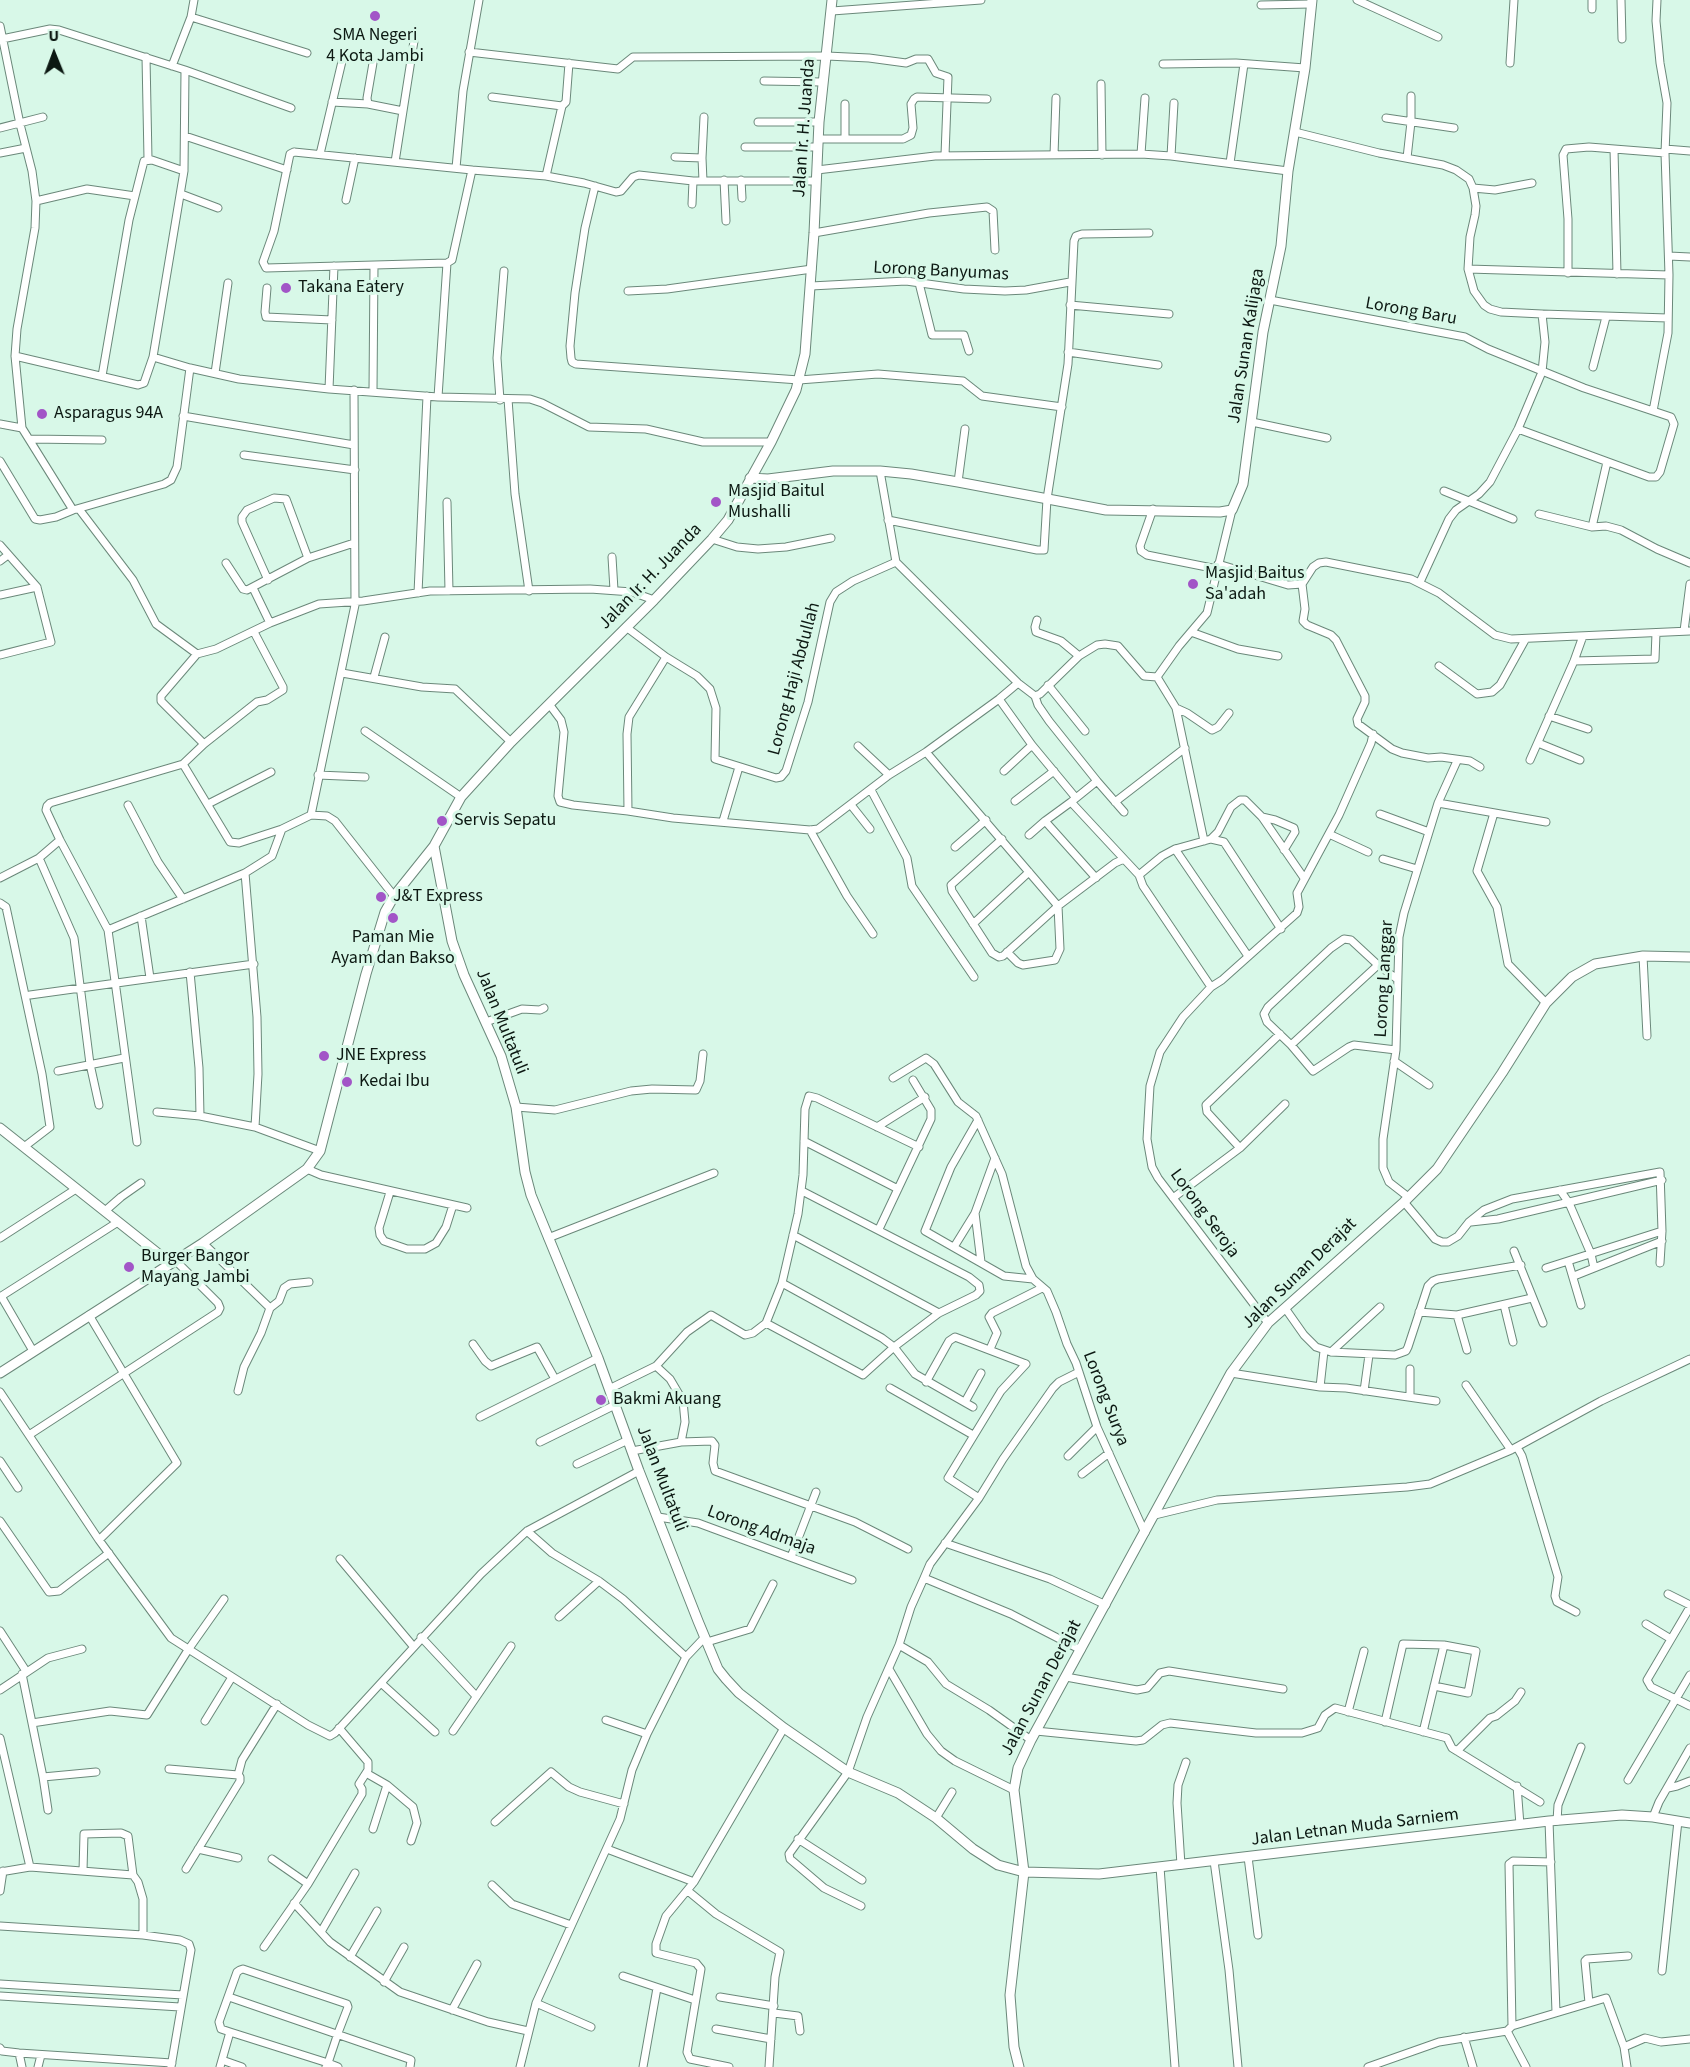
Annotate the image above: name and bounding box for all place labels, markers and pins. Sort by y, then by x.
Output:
marker: SMA Negeri 4 Kota Jambi [368,9,382,23]
place label: SMA Negeri 4 Kota Jambi [326,25,424,68]
place label: Takana Eatery [298,277,404,299]
marker: Takana Eatery [279,281,293,295]
place label: Asparagus 94A [54,403,163,425]
marker: Asparagus 94A [35,407,49,421]
place label: Masjid Baitul Mushalli [728,481,825,524]
marker: Masjid Baitul Mushalli [709,495,723,509]
place label: Masjid Baitus Sa'adah [1205,563,1305,606]
marker: Masjid Baitus Sa'adah [1186,577,1200,591]
place label: Servis Sepatu [454,810,556,832]
marker: Servis Sepatu [435,814,449,828]
place label: J&T Express [393,886,483,908]
marker: J&T Express [374,890,388,904]
marker: Paman Mie Ayam dan Bakso [386,911,400,925]
place label: Paman Mie Ayam dan Bakso [331,927,455,970]
place label: JNE Express [336,1045,426,1067]
marker: JNE Express [317,1049,331,1063]
place label: Kedai Ibu [359,1071,430,1093]
marker: Kedai Ibu [340,1075,354,1089]
place label: Burger Bangor Mayang Jambi [141,1246,250,1288]
marker: Burger Bangor Mayang Jambi [122,1260,136,1274]
place label: Bakmi Akuang [613,1389,721,1411]
marker: Bakmi Akuang [594,1393,608,1407]

